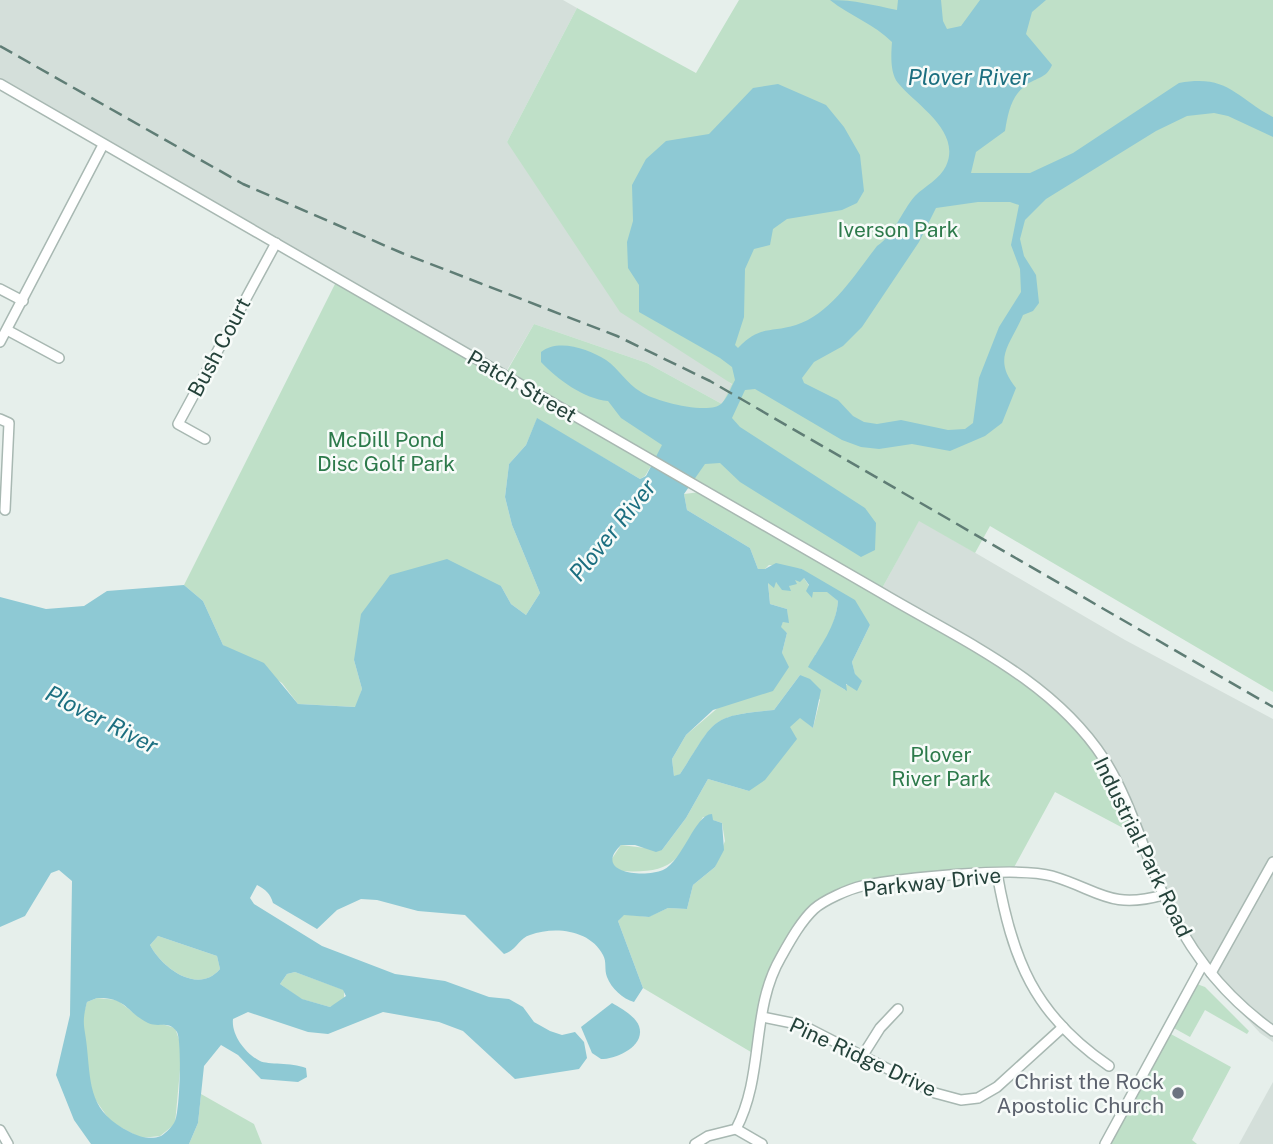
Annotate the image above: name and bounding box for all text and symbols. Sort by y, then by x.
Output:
water label: Plover River [908,63,1031,90]
park label: Iverson Park [838,217,959,242]
street label: Bush Court [182,293,256,401]
street label: Patch Street [463,345,581,427]
park label: McDill Pond Disc Golf Park [317,427,455,476]
water label: Plover River [563,474,661,586]
water label: Plover River [41,679,163,759]
park label: Plover River Park [891,742,991,791]
street label: Industrial Park Road [1088,753,1198,941]
street label: Parkway Drive [862,862,1002,902]
street label: Pine Ridge Drive [786,1012,940,1102]
place label: Christ the Rock Apostolic Church [996,1069,1164,1118]
marker: Christ the Rock Apostolic Church [1170,1085,1186,1101]

